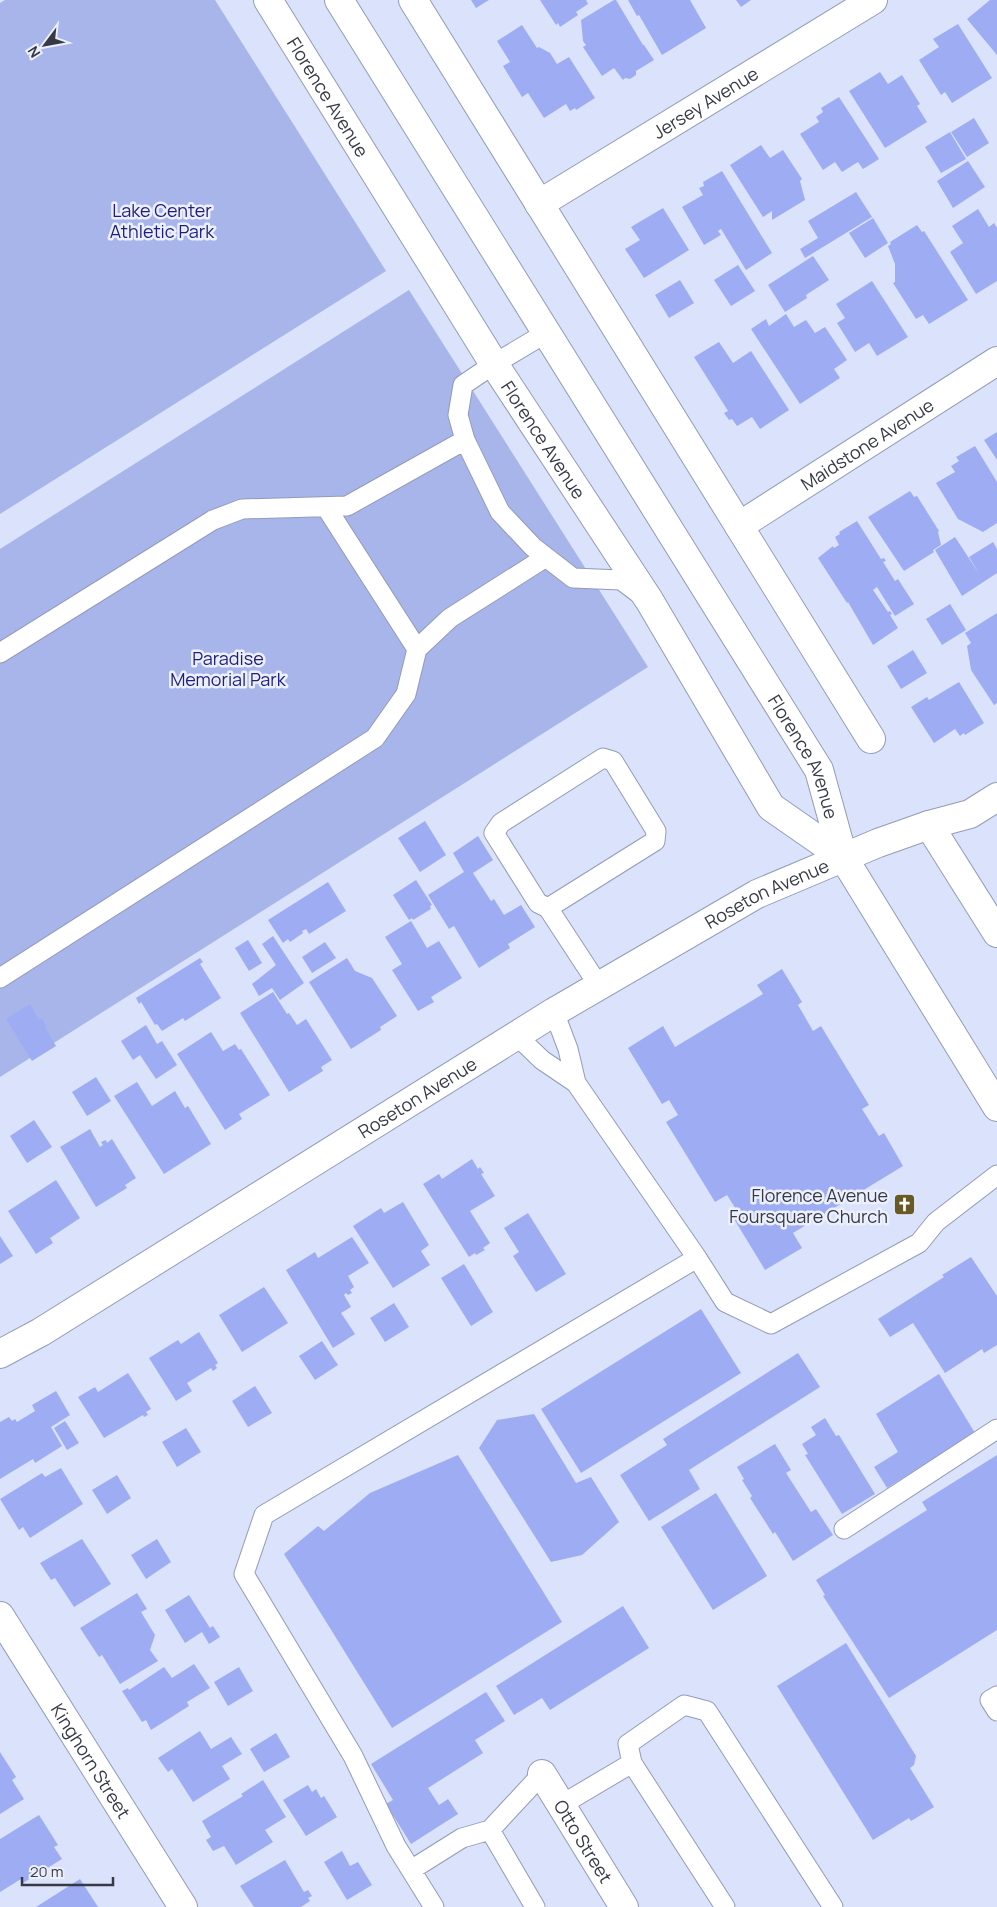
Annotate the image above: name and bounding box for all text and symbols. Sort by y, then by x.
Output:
north arrow [20,20,70,70]
street label: Florence Avenue [282,32,374,161]
text: N [23,43,44,61]
street label: Jersey Avenue [648,61,763,144]
park label: Lake Center Athletic Park [110,198,215,243]
street label: Florence Avenue [496,376,591,503]
street label: Maidstone Avenue [796,393,938,496]
park label: Paradise Memorial Park [170,646,287,691]
street label: Florence Avenue [763,690,844,821]
street label: Roseton Avenue [700,853,832,934]
street label: Roseton Avenue [353,1051,481,1143]
place label: Florence Avenue Foursquare Church [729,1183,888,1228]
church icon: Florence Avenue Foursquare Church [892,1193,916,1217]
street label: Kinghorn Street [46,1699,136,1823]
street label: Otto Street [549,1795,618,1887]
scale bar [22,1854,114,1886]
text: 20 m [30,1861,63,1882]

